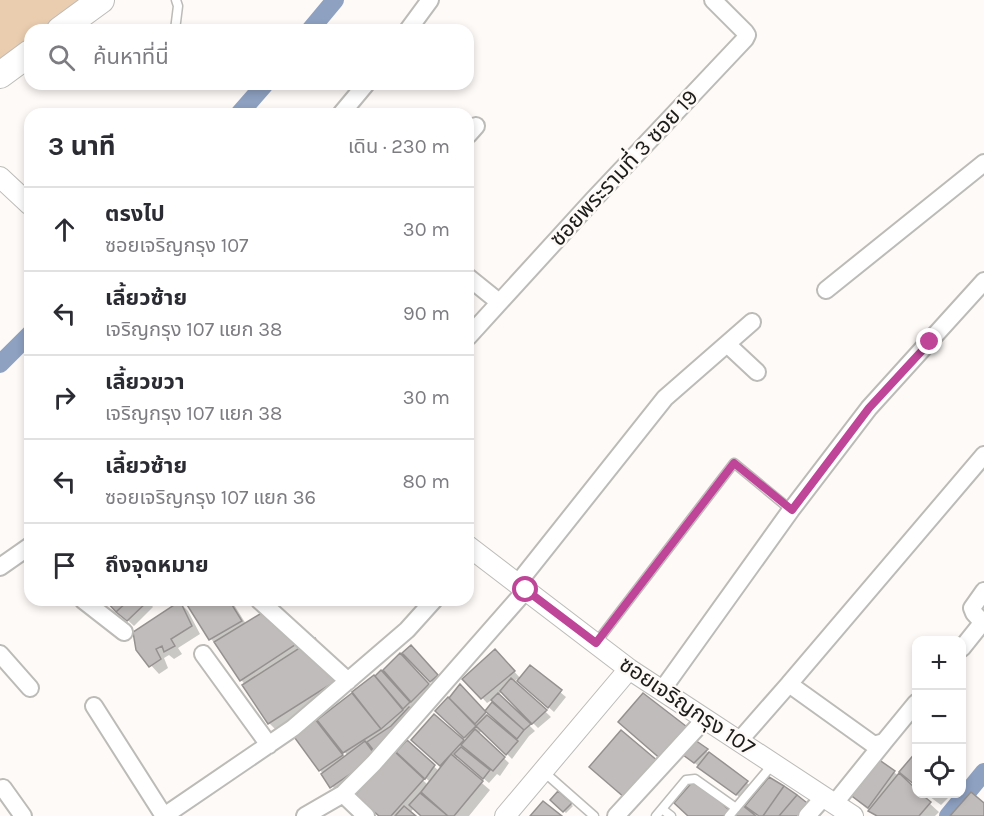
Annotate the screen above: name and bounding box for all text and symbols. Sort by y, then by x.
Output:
search box [24,24,474,90]
icon: search [45,41,78,74]
text: ค้นหาที่นี่ [93,44,169,70]
street label: ซอยพระรามที่ 3 ซอย 19 [543,82,703,252]
text: 3 นาที [48,131,116,162]
text: เดิน · 230 m [348,135,450,158]
text: ตรงไป [105,201,165,227]
icon: ahead [48,213,81,246]
text: 30 m [403,218,450,241]
text: ซอยเจริญกรุง 107 [105,234,249,257]
text: เลี้ยวซ้าย [105,285,187,311]
icon: left [48,297,81,330]
text: 90 m [403,302,450,325]
text: เจริญกรุง 107 แยก 38 [105,318,282,341]
route end [916,328,942,354]
text: เลี้ยวขวา [105,369,185,395]
icon: right [48,381,81,414]
text: 30 m [403,386,450,409]
text: เจริญกรุง 107 แยก 38 [105,402,282,425]
text: เลี้ยวซ้าย [105,453,187,479]
icon: left [48,465,81,498]
text: 80 m [402,470,450,493]
text: ซอยเจริญกรุง 107 แยก 36 [105,486,316,509]
icon: arrive [48,549,81,582]
text: ถึงจุดหมาย [105,552,209,578]
route start [512,576,538,602]
map controls [912,636,966,798]
button: + [912,636,966,690]
street label: ซอยเจริญกรุง 107 [614,651,760,761]
button: − [912,690,966,744]
button: locate [912,744,966,798]

